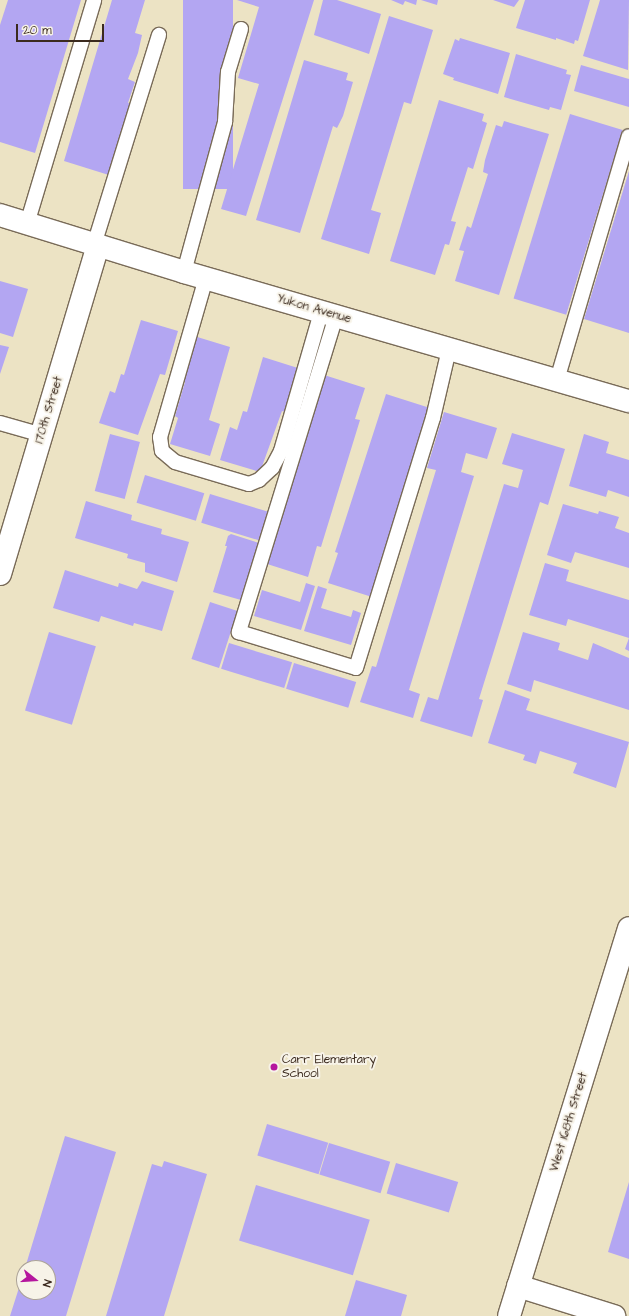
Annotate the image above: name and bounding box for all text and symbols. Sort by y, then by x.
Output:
scale bar [18,16,106,42]
text: 20 m [23,22,52,39]
street label: Yukon Avenue [275,292,353,326]
street label: 170th Street [32,375,66,445]
place label: Carr Elementary School [282,1053,376,1081]
marker: Carr Elementary School [269,1062,279,1072]
street label: West 168th Street [547,1071,591,1173]
north arrow [16,1260,56,1300]
text: N [39,1278,55,1289]

